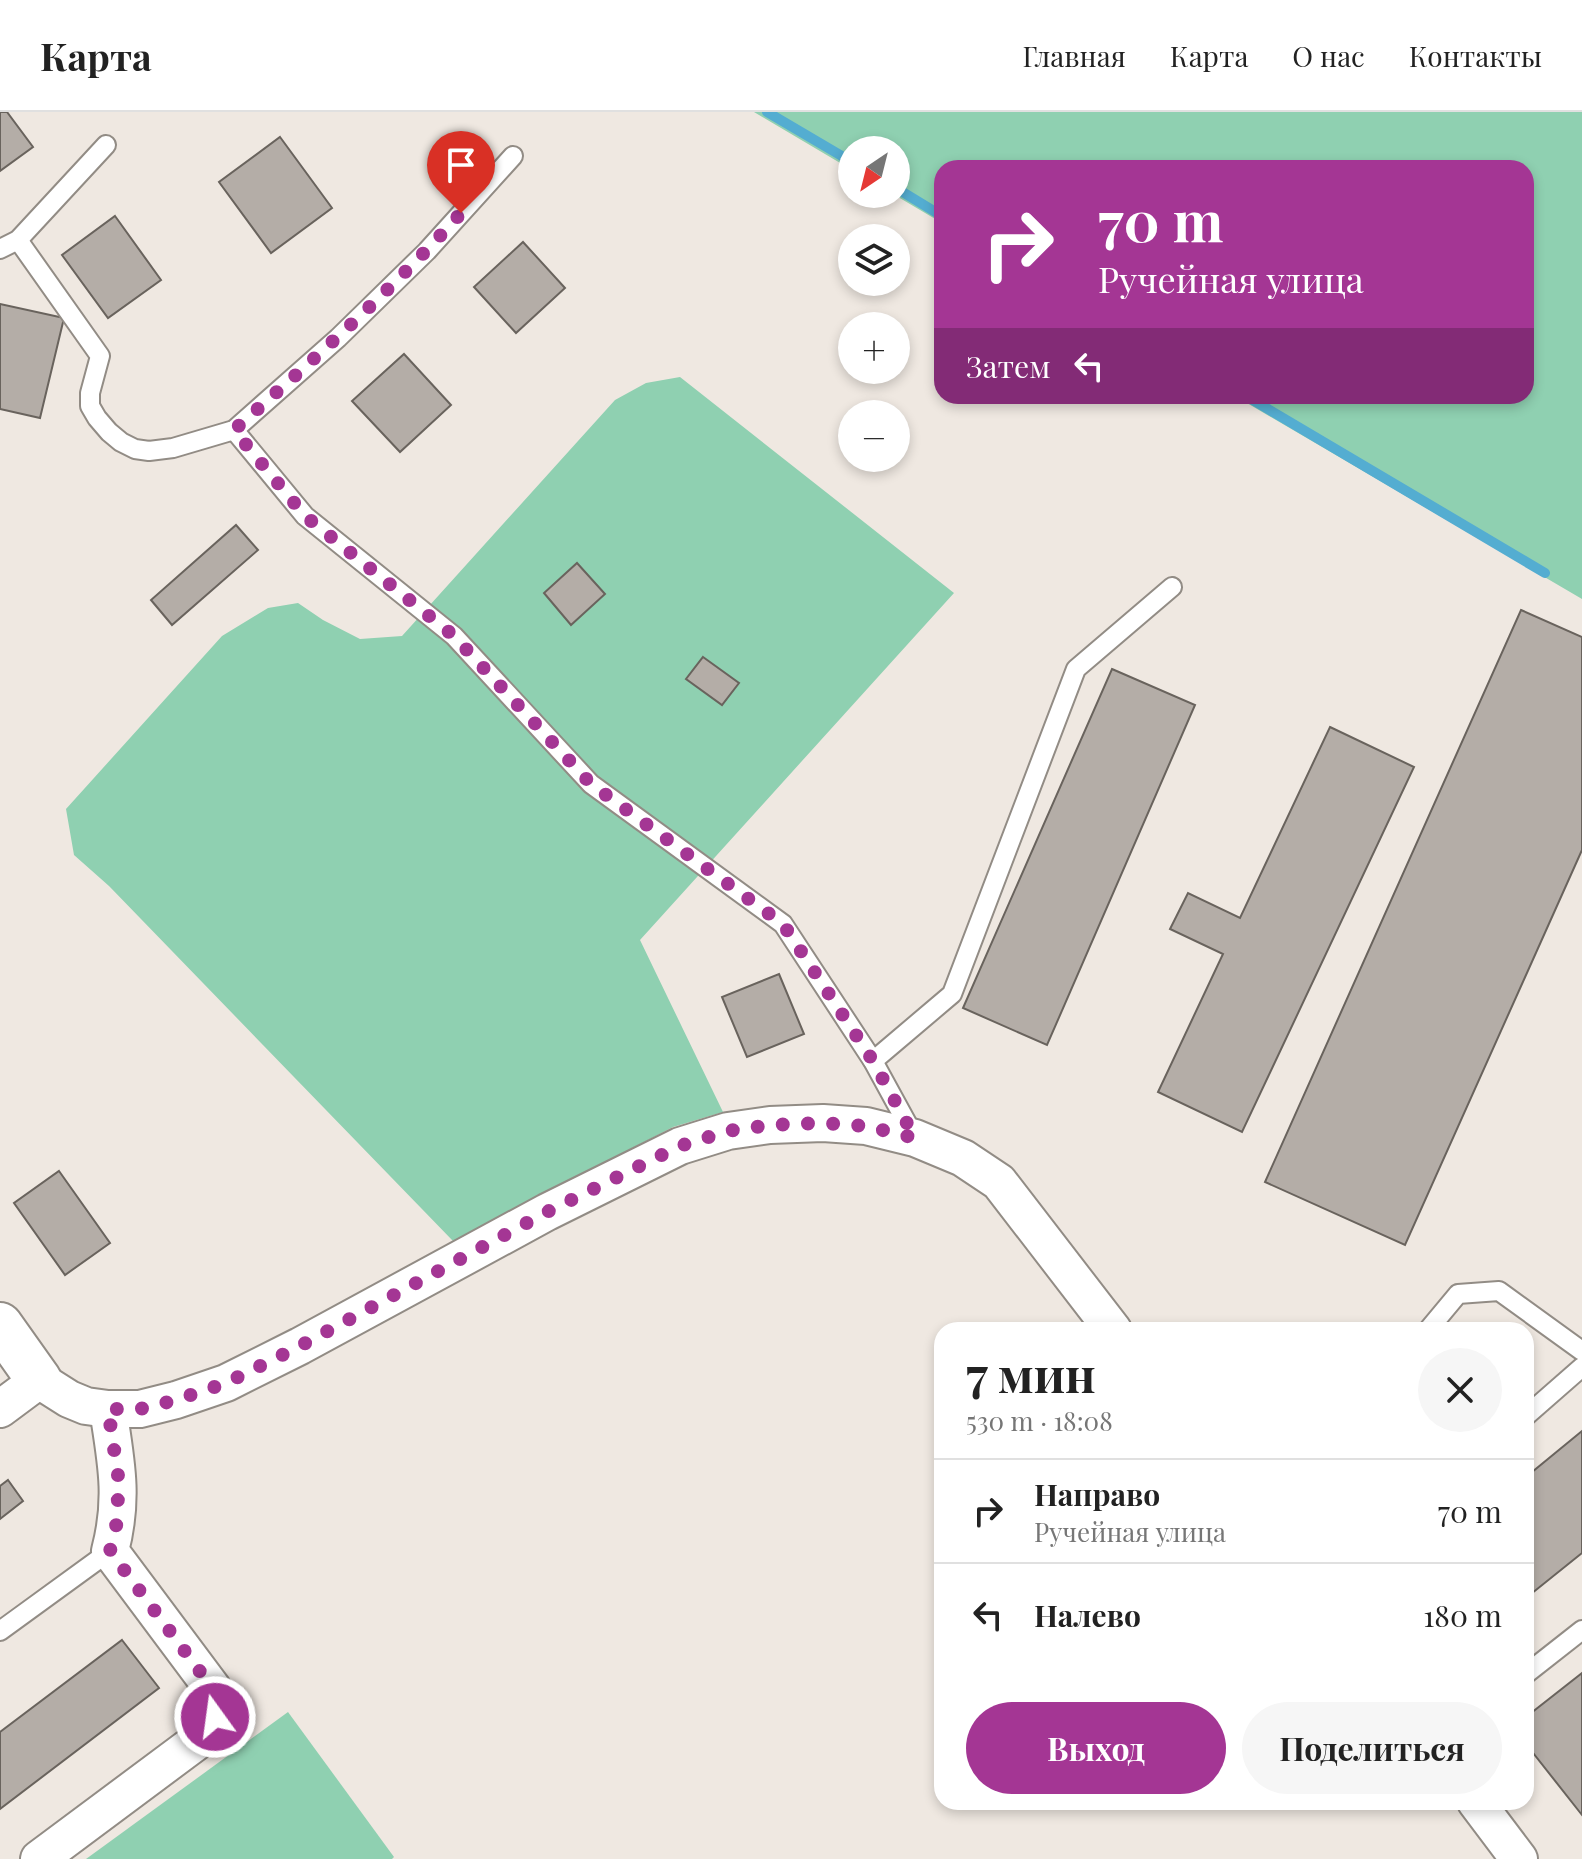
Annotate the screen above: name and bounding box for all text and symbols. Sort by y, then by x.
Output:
text: Карта [40,30,152,81]
text: Главная [1023,37,1126,74]
text: Карта [1170,37,1248,74]
text: О нас [1292,37,1365,74]
text: Контакты [1409,37,1542,74]
pin [427,131,495,213]
north arrow [838,136,910,208]
map controls [838,136,910,472]
icon: arrive [439,143,483,187]
text: 70 m [1098,182,1223,257]
icon: right [966,192,1070,296]
button: layers [838,224,910,296]
text: Ручейная улица [1098,254,1364,302]
button: + [838,312,910,384]
icon: left [1067,344,1111,388]
text: Затем [966,346,1051,386]
button: − [838,400,910,472]
text: 7 мин [966,1341,1096,1405]
button: close [1418,1348,1502,1432]
text: 530 m · 18:08 [966,1403,1113,1438]
text: Направо [1034,1474,1160,1514]
icon: right [966,1489,1010,1533]
text: 70 m [1438,1491,1502,1531]
text: Ручейная улица [1034,1514,1226,1549]
icon: left [966,1593,1010,1637]
text: Налево [1034,1595,1141,1635]
text: 180 m [1423,1595,1502,1635]
position arrow [173,1675,257,1759]
button: Выход [966,1702,1226,1794]
button: Поделиться [1242,1702,1502,1794]

